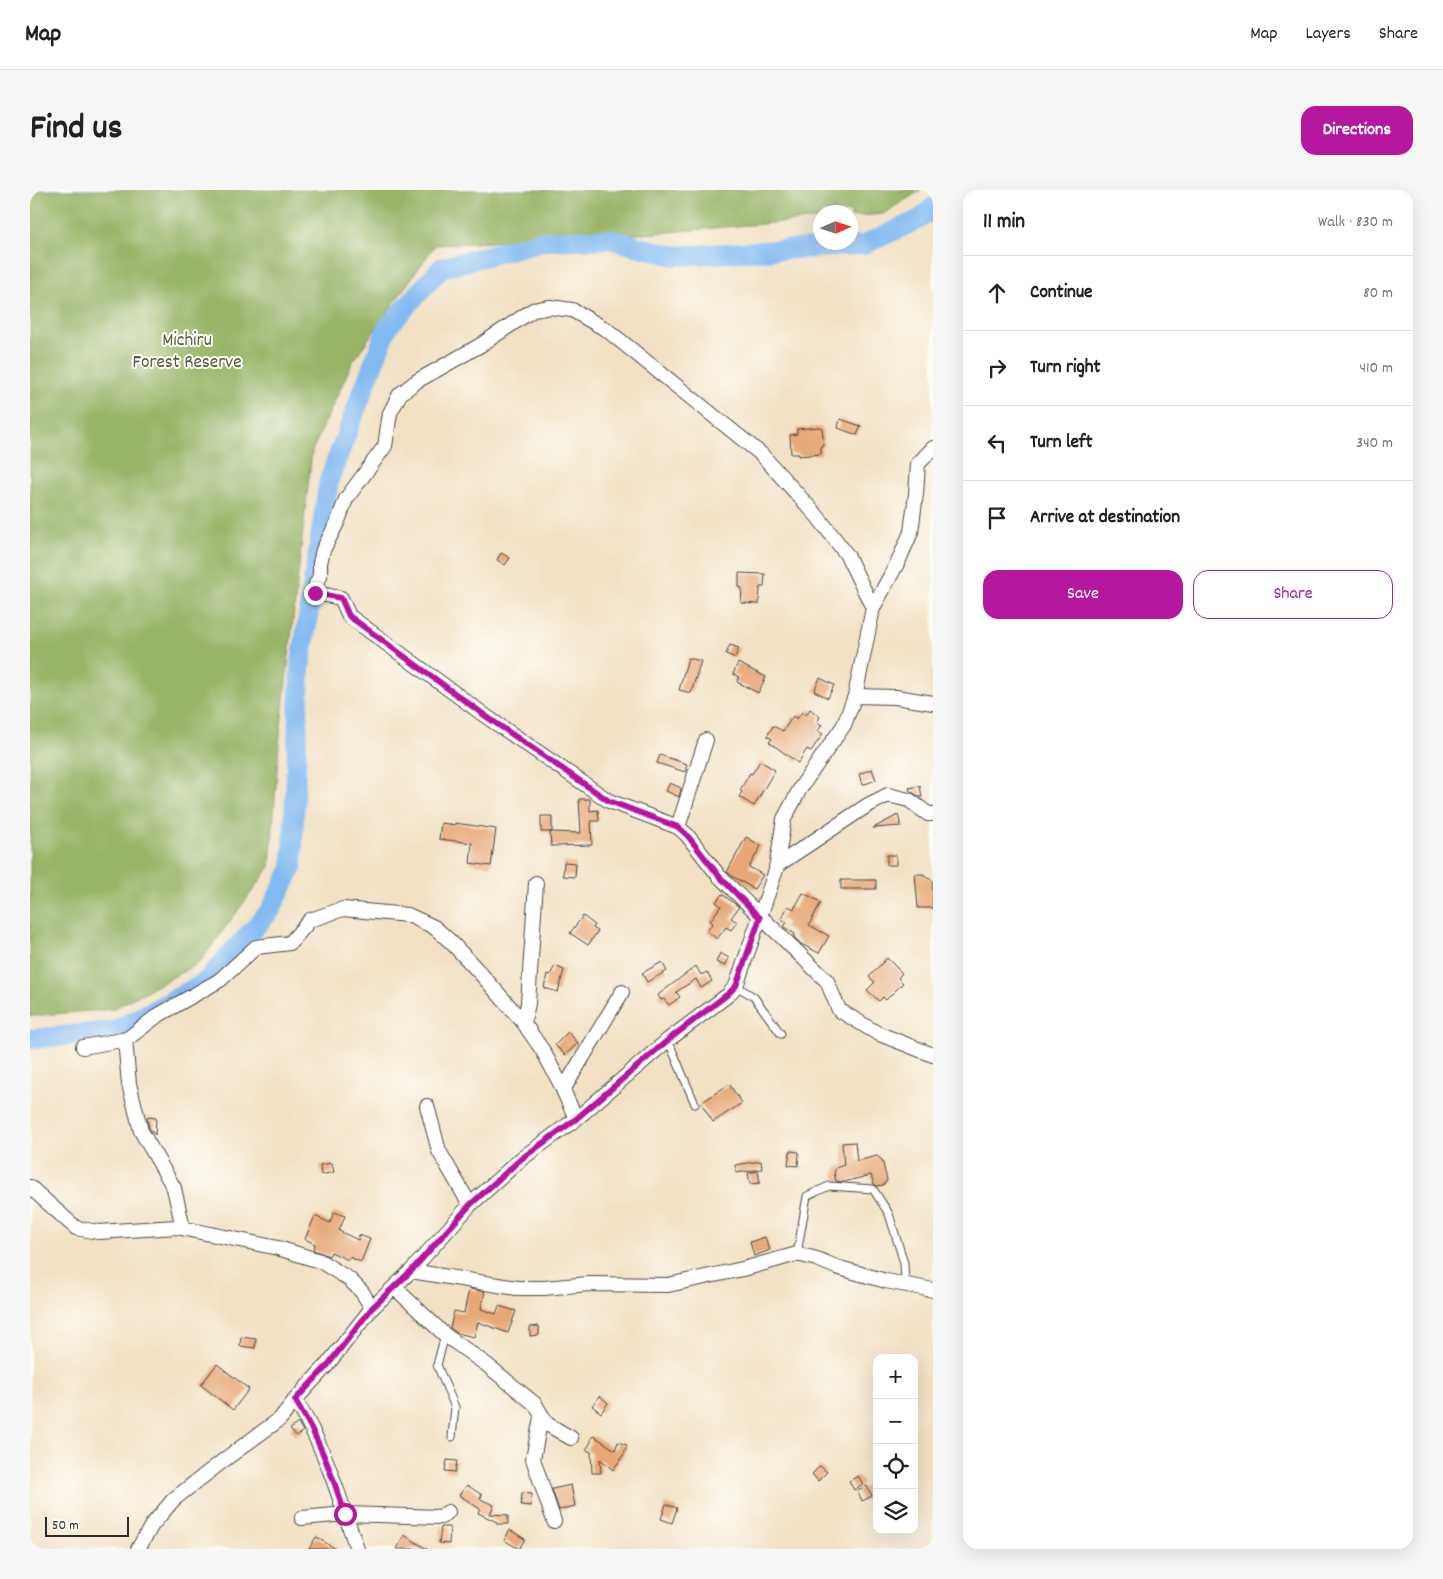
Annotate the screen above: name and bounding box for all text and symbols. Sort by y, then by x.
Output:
text: Map [25,18,61,52]
text: Map [1250,22,1277,47]
text: Layers [1305,22,1351,47]
text: Share [1379,22,1418,47]
text: Find us [30,105,122,155]
button: Directions [1301,106,1413,155]
north arrow [813,205,858,250]
text: 11 min [983,208,1025,238]
text: Walk · 830 m [1318,211,1393,234]
icon: ahead [983,279,1011,307]
text: Continue [1030,280,1092,307]
text: 80 m [1363,282,1393,305]
park label: Michiru Forest Reserve [132,328,242,377]
icon: right [983,354,1011,382]
text: Turn right [1030,355,1101,382]
text: 410 m [1359,357,1393,380]
icon: left [983,429,1011,457]
text: Turn left [1030,430,1093,457]
text: 340 m [1356,432,1393,455]
icon: arrive [983,504,1011,532]
text: Arrive at destination [1030,505,1180,532]
button: Save [983,570,1183,619]
button: Share [1193,570,1393,619]
route end [304,582,327,605]
map controls [873,1354,918,1534]
button: + [873,1354,918,1399]
button: − [873,1399,918,1444]
button: locate [873,1444,918,1489]
button: layers [873,1489,918,1534]
route start [334,1503,357,1526]
scale bar [45,1514,129,1537]
text: 50 m [52,1516,79,1536]

